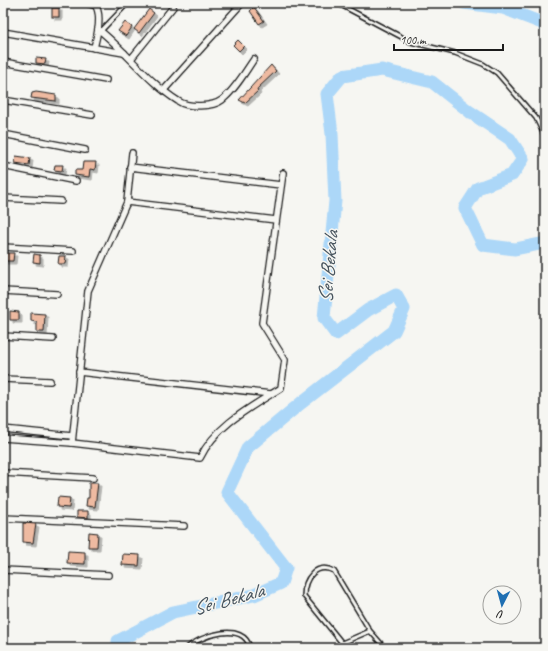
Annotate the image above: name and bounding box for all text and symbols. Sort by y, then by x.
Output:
scale bar [394,26,503,52]
text: 100 m [400,32,427,48]
water label: Sei Bekala [312,227,344,304]
water label: Sei Bekala [190,576,269,621]
north arrow [482,585,522,625]
text: U [495,607,504,622]

